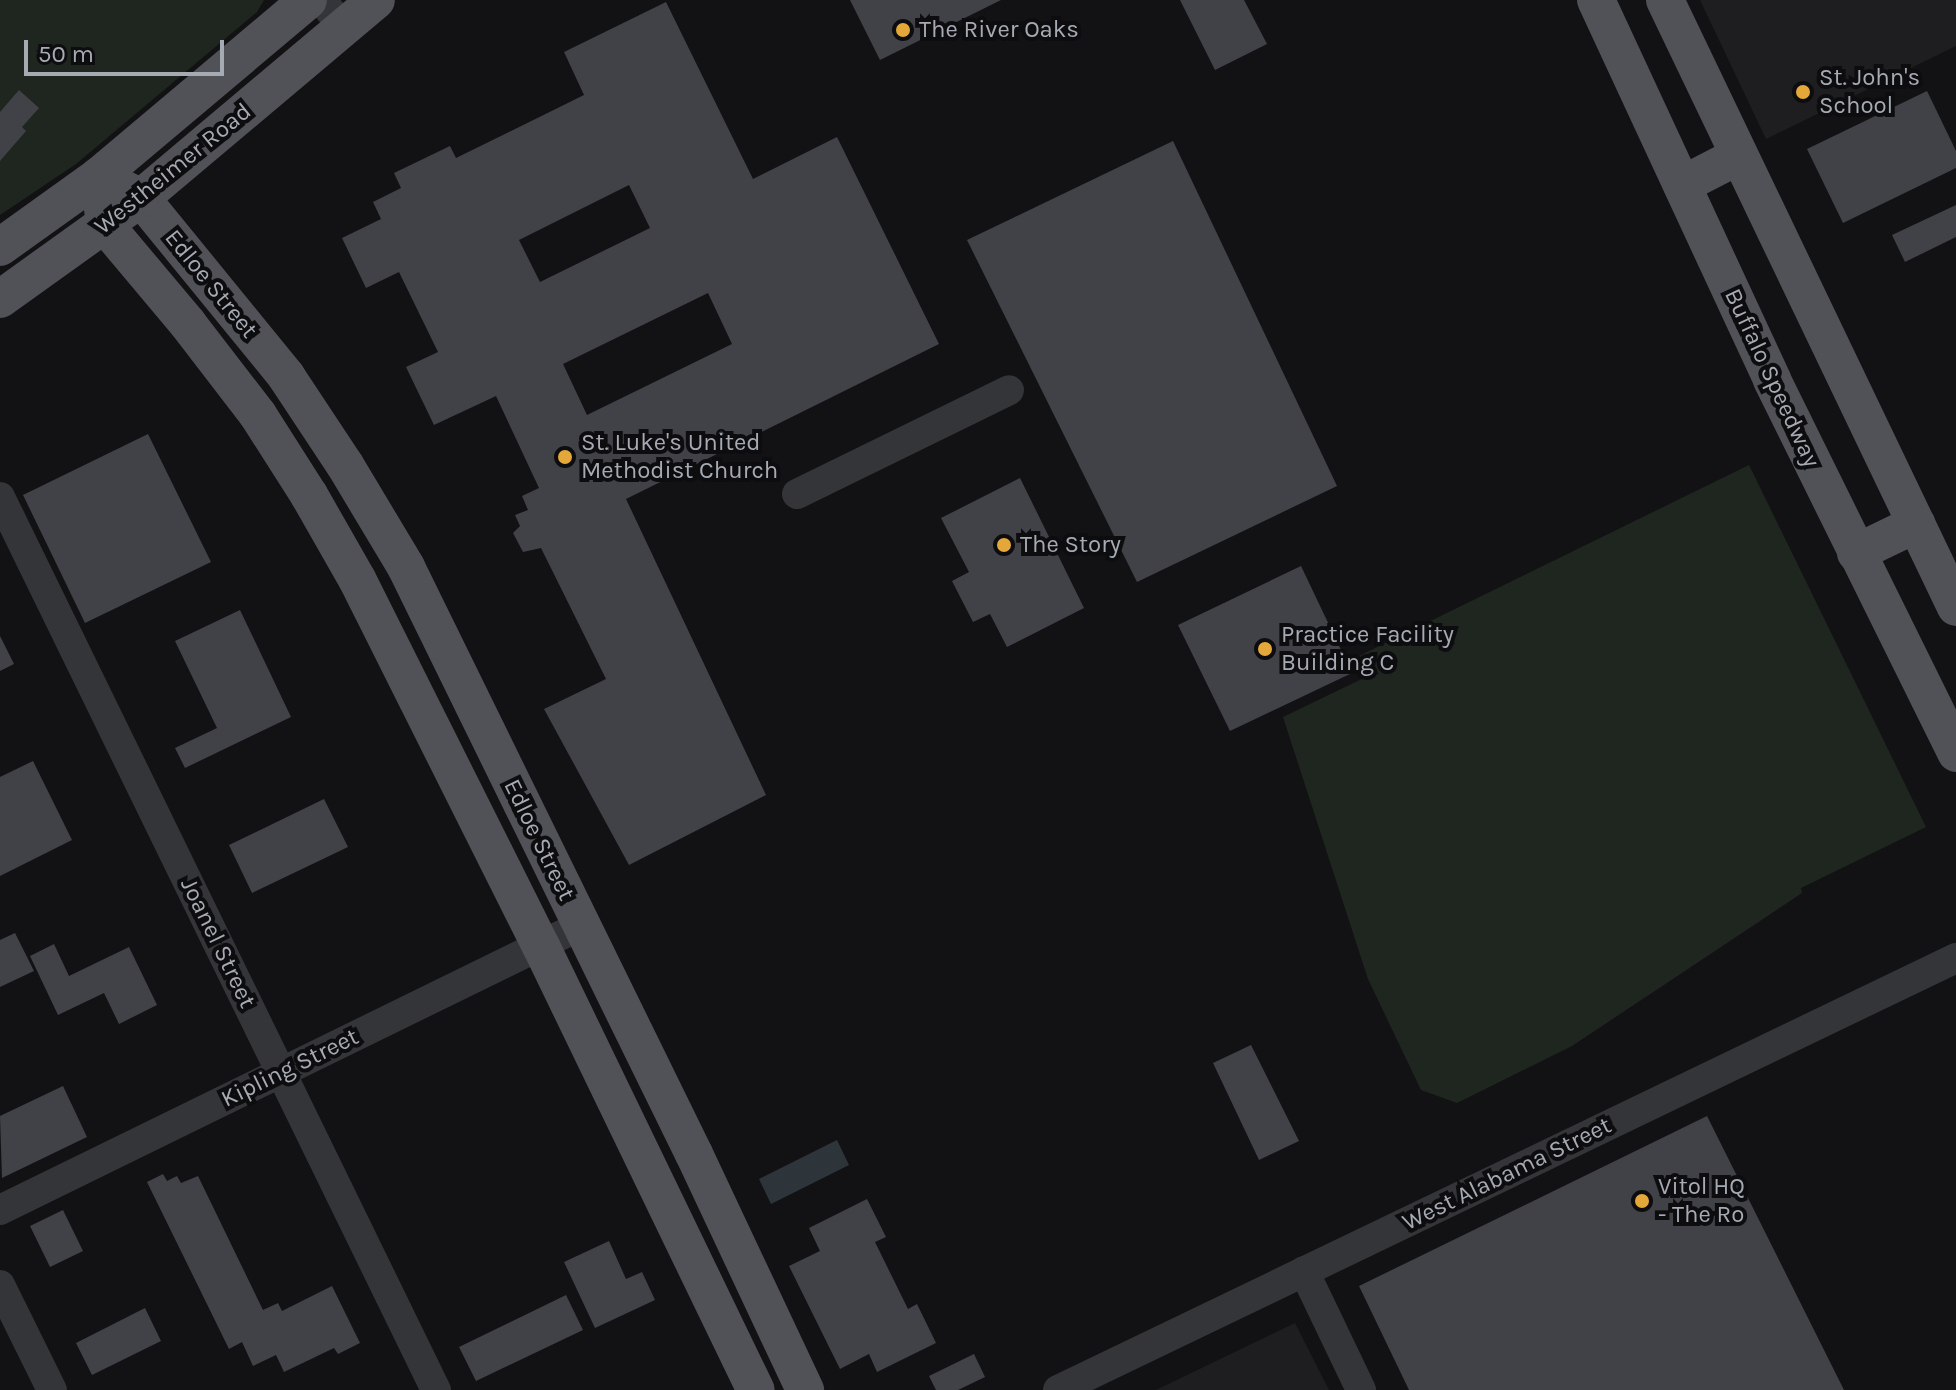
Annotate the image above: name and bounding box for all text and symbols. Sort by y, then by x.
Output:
place label: The River Oaks [919,16,1079,44]
marker: The River Oaks [894,21,912,39]
scale bar [28,24,228,74]
text: 50 m [38,40,94,68]
place label: St. John's School [1819,64,1920,120]
marker: St. John's School [1794,83,1812,101]
street label: Westheimer Road [89,97,257,241]
street label: Edloe Street [158,224,264,344]
street label: Buffalo Speedway [1718,284,1826,472]
place label: St. Luke's United Methodist Church [581,429,778,485]
marker: St. Luke's United Methodist Church [556,448,574,466]
place label: The Story [1020,531,1121,559]
marker: The Story [995,536,1013,554]
place label: Practice Facility Building C [1281,621,1454,677]
marker: Practice Facility Building C [1256,640,1274,658]
street label: Edloe Street [497,775,581,905]
street label: Joanel Street [174,873,262,1013]
street label: Kipling Street [217,1022,363,1114]
street label: West Alabama Street [1398,1111,1616,1237]
place label: Vitol HQ - The Ro [1658,1173,1745,1229]
marker: Vitol HQ - The Ro [1633,1192,1651,1210]

